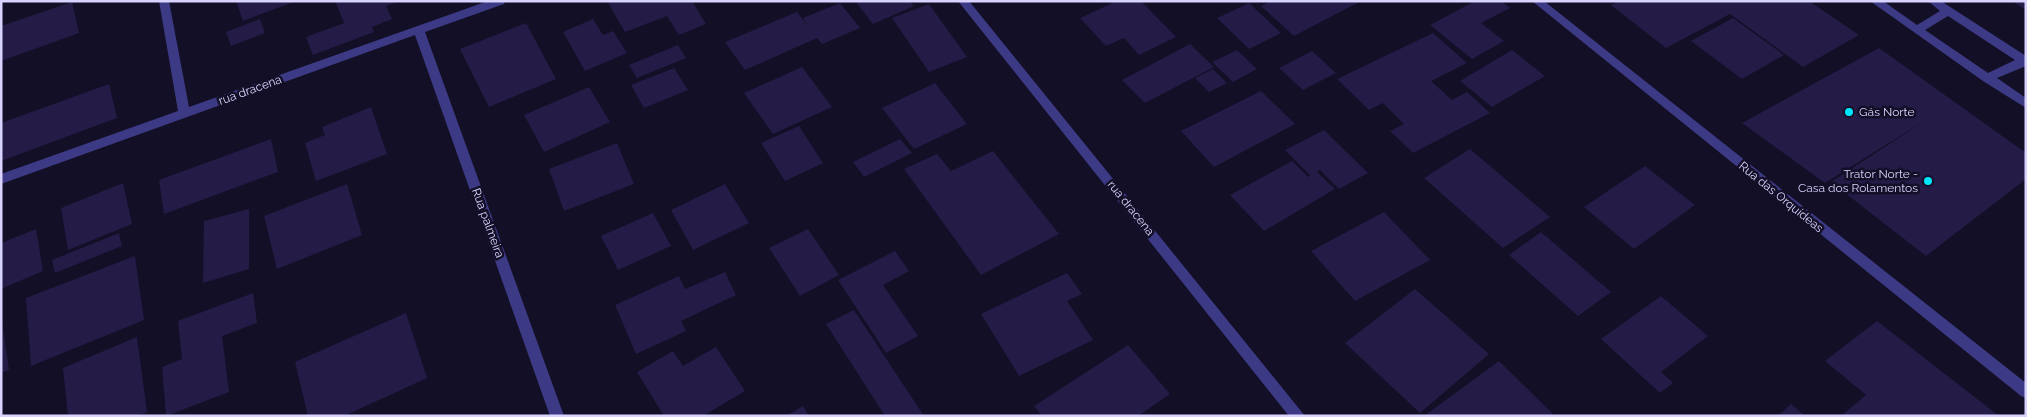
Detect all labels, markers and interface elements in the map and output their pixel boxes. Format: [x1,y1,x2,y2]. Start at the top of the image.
street label: rua dracena [216,72,284,108]
place label: Gás Norte [1859,105,1914,119]
marker: Gás Norte [1843,106,1855,118]
street label: Rua das Orquídeas [1736,159,1826,235]
place label: Trator Norte - Casa dos Rolamentos [1798,167,1918,195]
marker: Trator Norte - Casa dos Rolamentos [1922,175,1934,187]
street label: rua dracena [1105,178,1157,238]
street label: Rua palmeira [469,186,507,260]

